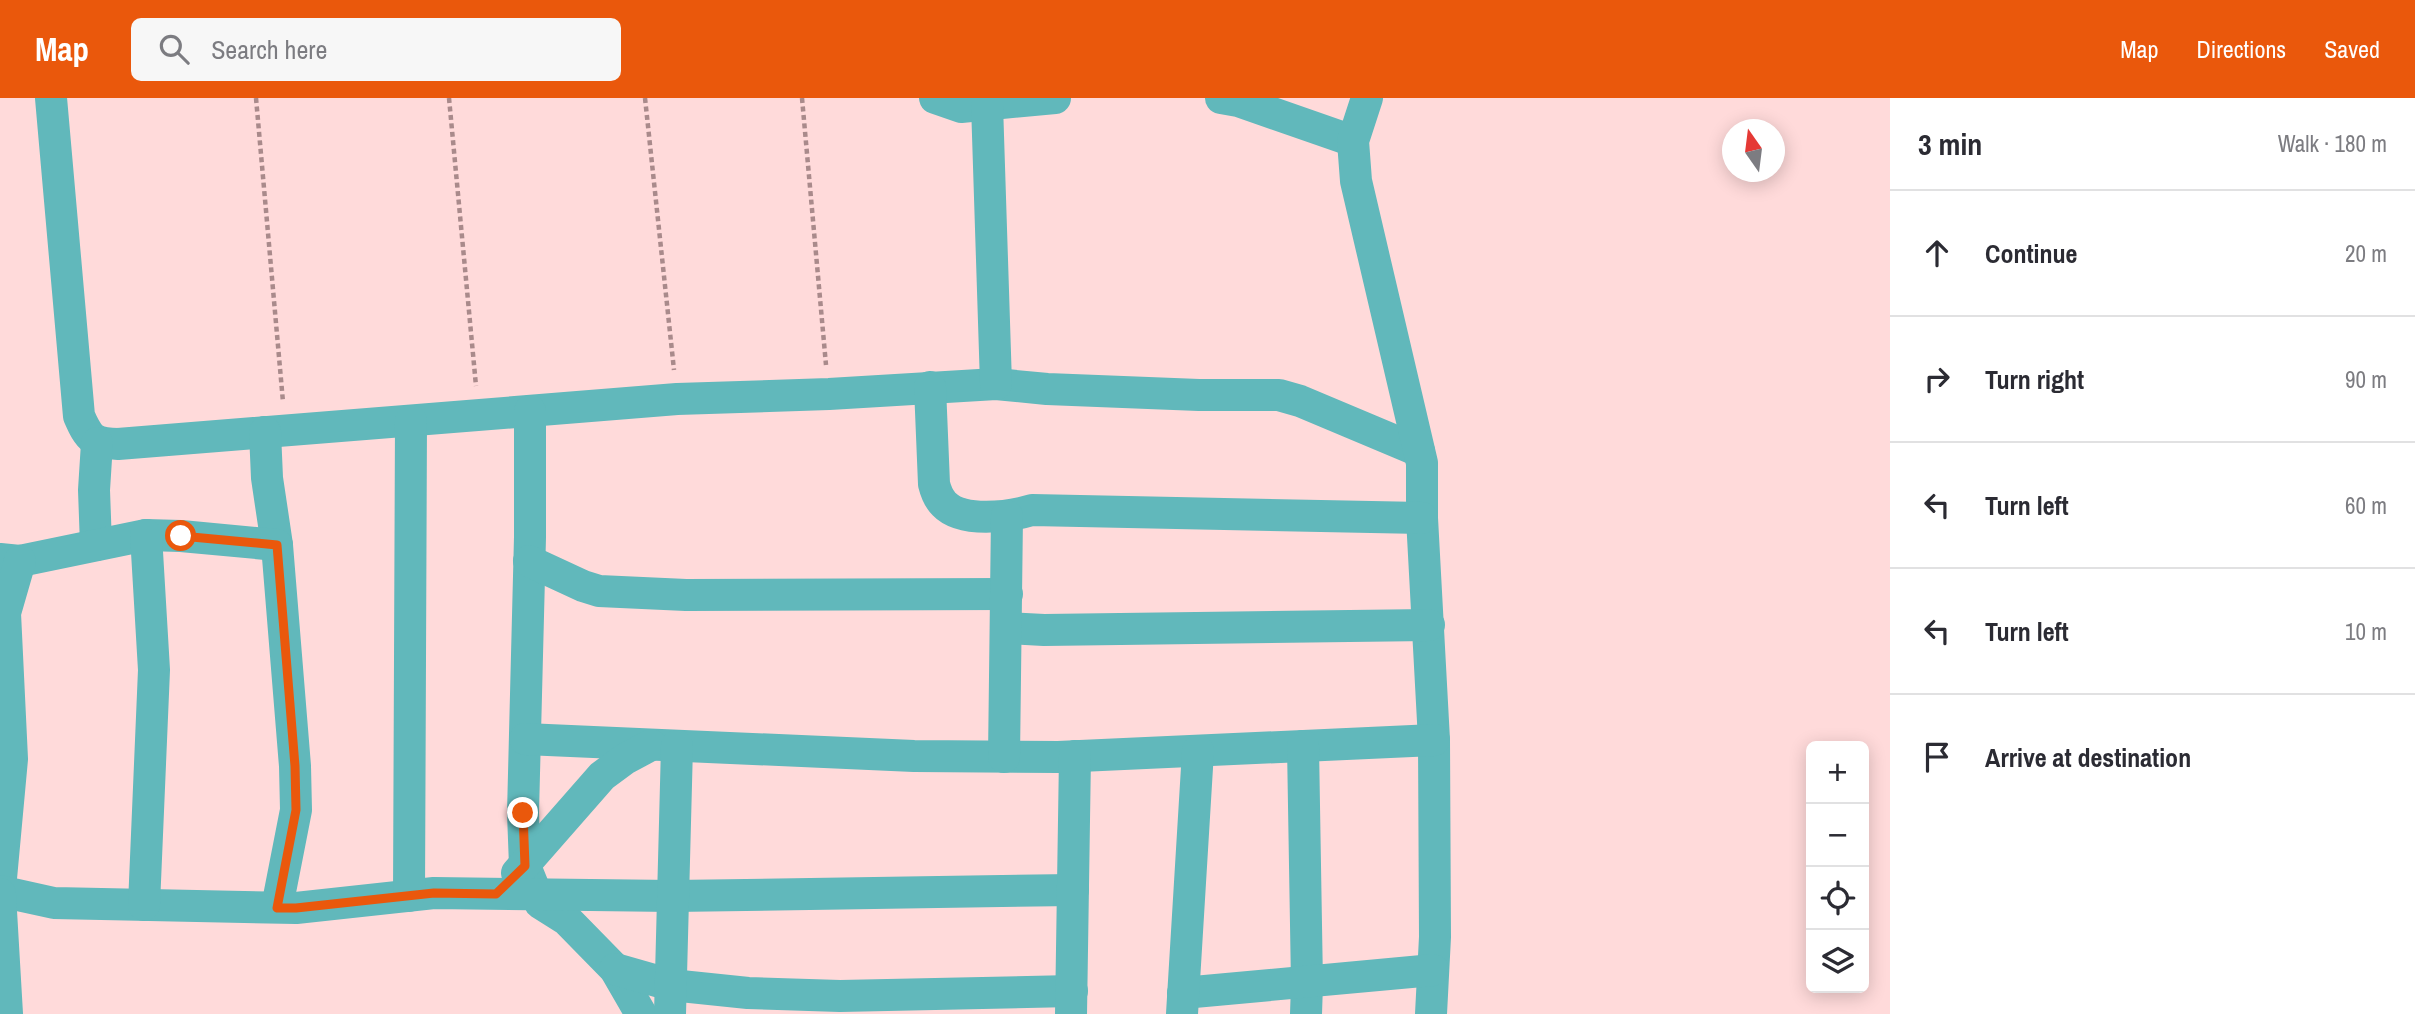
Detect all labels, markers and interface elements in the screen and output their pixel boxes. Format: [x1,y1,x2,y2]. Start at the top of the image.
search box [131,18,621,81]
text: Map [35,27,89,71]
icon: search [155,30,193,68]
text: Search here [211,32,327,67]
text: Map [2120,33,2158,65]
text: Directions [2196,33,2286,65]
text: Saved [2324,33,2380,65]
north arrow [1722,119,1785,182]
text: 3 min [1918,124,1982,164]
text: Walk · 180 m [2278,128,2387,159]
icon: ahead [1918,234,1956,272]
text: Continue [1985,236,2077,271]
text: 20 m [2345,238,2387,269]
icon: right [1918,360,1956,398]
text: Turn right [1985,362,2084,397]
text: 90 m [2345,364,2387,395]
icon: left [1918,486,1956,524]
text: Turn left [1985,488,2069,523]
text: 60 m [2345,490,2387,521]
route start [165,520,196,551]
icon: left [1918,612,1956,650]
text: Turn left [1985,614,2069,649]
text: 10 m [2345,616,2387,647]
icon: arrive [1918,738,1956,776]
text: Arrive at destination [1985,740,2191,775]
map controls [1806,741,1869,993]
button: + [1806,741,1869,804]
route end [507,797,538,828]
button: − [1806,804,1869,867]
button: locate [1806,867,1869,930]
button: layers [1806,930,1869,993]

